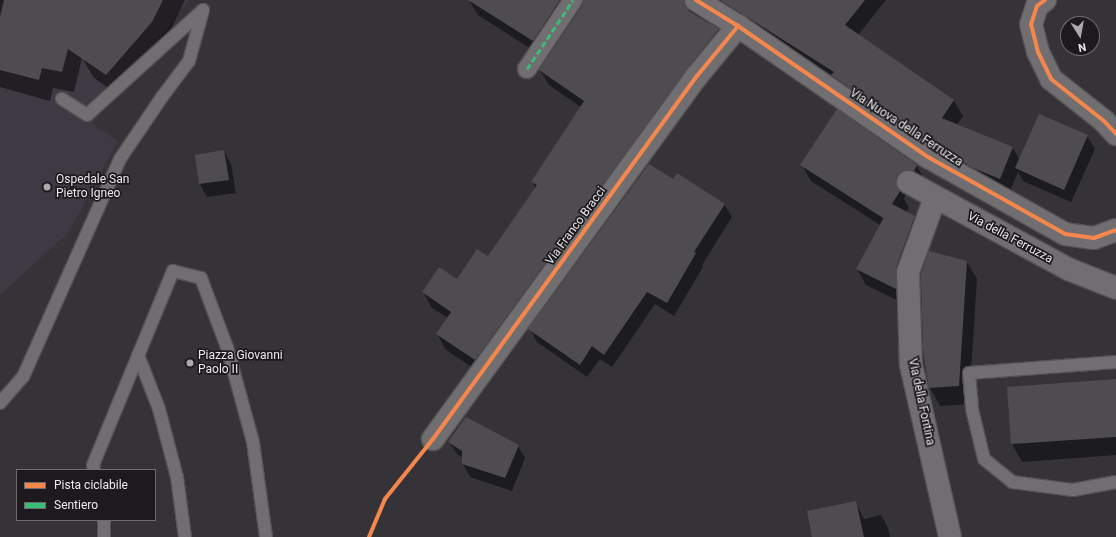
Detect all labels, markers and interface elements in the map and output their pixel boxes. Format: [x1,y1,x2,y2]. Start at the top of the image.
north arrow [1060,16,1100,56]
text: N [1077,40,1087,54]
street label: Via Nuova della Ferruzza [847,86,965,170]
place label: Ospedale San Pietro Igneo [56,173,129,201]
marker: Ospedale San Pietro Igneo [41,181,53,193]
street label: Via Franco Bracci [543,184,609,268]
street label: Via della Ferruzza [965,209,1055,267]
place label: Piazza Giovanni Paolo II [198,349,283,377]
street label: Via della Fontina [905,357,937,447]
marker: Piazza Giovanni Paolo II [185,358,195,368]
legend [16,469,156,521]
text: Pista ciclabile [54,478,128,492]
text: Sentiero [54,498,98,512]

